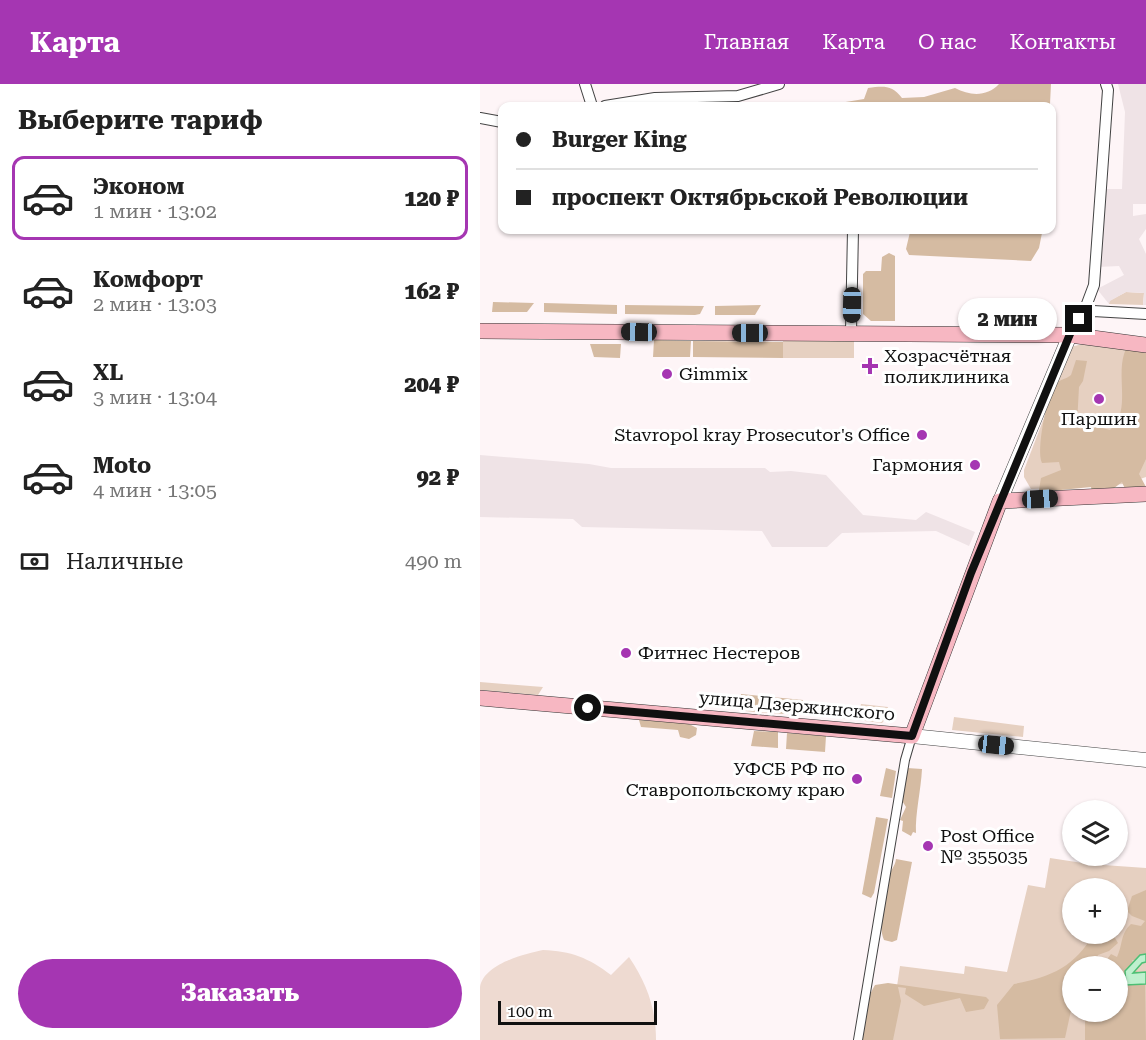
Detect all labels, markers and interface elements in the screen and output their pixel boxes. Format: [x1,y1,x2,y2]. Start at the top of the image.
text: Карта [30,26,120,59]
text: Главная [704,30,789,54]
text: Карта [822,30,885,54]
text: О нас [918,30,977,54]
text: Контакты [1010,30,1116,54]
text: Выберите тариф [18,104,263,136]
text: Burger King [552,127,687,152]
icon: car [21,171,75,225]
text: Эконом [93,174,184,199]
text: проспект Октябрьской Революции [552,185,968,210]
text: 120 ₽ [404,186,459,211]
text: 1 мин · 13:02 [93,199,217,223]
icon: car [21,264,75,318]
text: Комфорт [93,267,203,292]
text: 162 ₽ [404,279,459,304]
car [843,287,861,323]
text: 2 мин · 13:03 [93,292,217,316]
callout: 2 мин [959,298,1058,340]
route end [1065,305,1092,332]
text: 2 мин [977,307,1038,331]
car [621,323,657,341]
car [732,324,768,342]
place label: Хозрасчётная поликлиника [884,345,1011,387]
icon: car [21,357,75,411]
marker: Хозрасчётная поликлиника [861,357,879,375]
text: XL [93,360,123,385]
place label: Gimmix [679,363,748,384]
marker: Gimmix [660,367,674,381]
text: 204 ₽ [404,372,459,397]
text: 3 мин · 13:04 [93,385,217,409]
marker: Паршин [1092,392,1106,406]
place label: Паршин [1061,408,1137,429]
place label: Stavropol kray Prosecutor's Office [614,424,910,445]
marker: Stavropol kray Prosecutor's Office [915,428,929,442]
icon: car [21,450,75,504]
text: Moto [93,453,151,478]
place label: Гармония [872,454,963,475]
marker: Гармония [968,458,982,472]
text: 92 ₽ [416,465,459,490]
text: 4 мин · 13:05 [93,478,217,502]
car [1022,489,1058,509]
icon: cash [18,545,51,578]
text: Наличные [66,549,183,574]
text: 490 m [405,549,462,573]
place label: Фитнес Нестеров [638,642,800,663]
marker: Фитнес Нестеров [619,646,633,660]
street label: улица Дзержинского [698,686,896,725]
route start [574,694,601,721]
car [977,734,1015,756]
place label: УФСБ РФ по Ставропольскому краю [626,758,845,800]
marker: УФСБ РФ по Ставропольскому краю [850,772,864,786]
map controls [1062,800,1128,1022]
button: layers [1062,800,1128,866]
place label: Post Office № 355035 [940,825,1034,867]
marker: Post Office № 355035 [921,839,935,853]
button: + [1062,878,1128,944]
button: − [1062,956,1128,1022]
button: Заказать [18,959,462,1028]
scale bar [498,998,657,1026]
text: 100 m [507,1002,553,1021]

